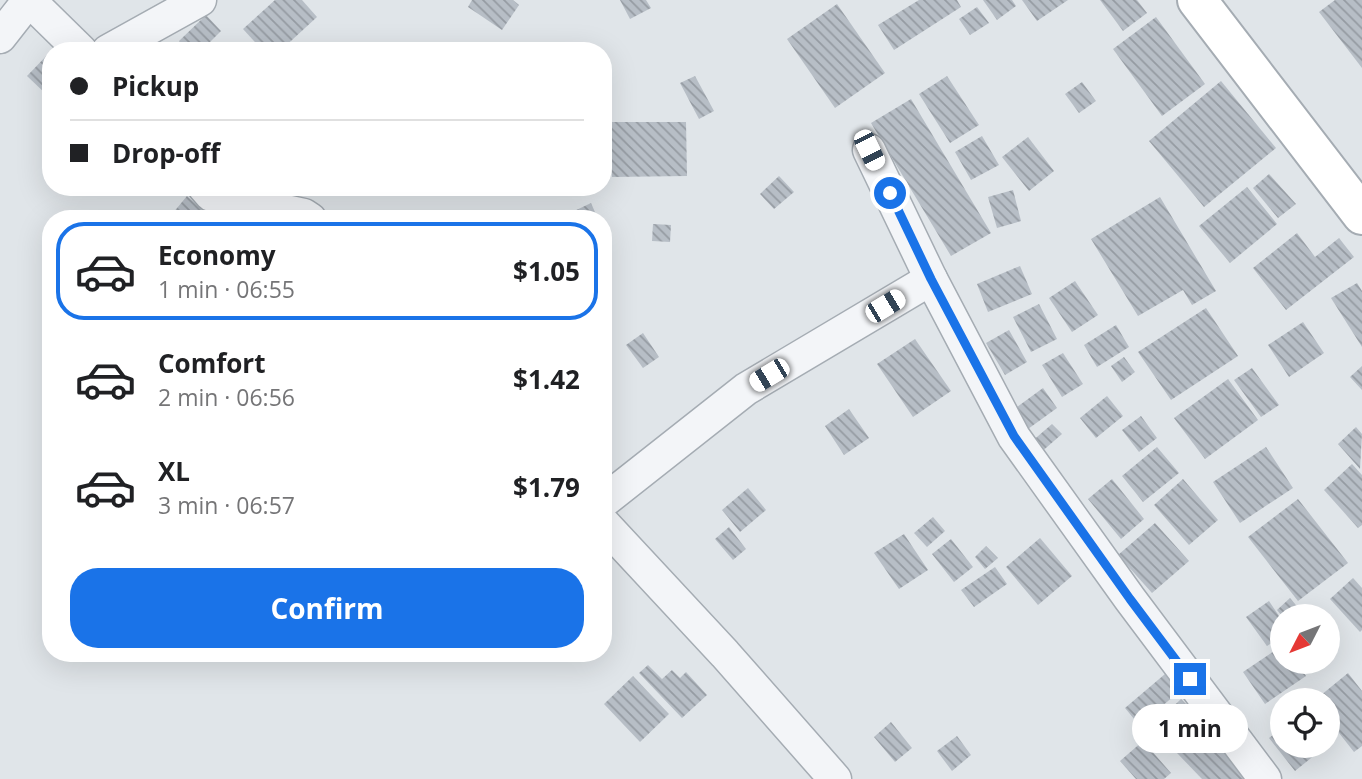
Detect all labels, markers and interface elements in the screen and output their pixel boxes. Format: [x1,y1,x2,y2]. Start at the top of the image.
text: Pickup [112,68,199,104]
car [851,127,888,173]
text: Drop-off [112,135,220,171]
route start [874,177,906,209]
text: Economy [158,237,276,273]
icon: car [74,240,137,303]
text: $1.05 [513,253,580,289]
text: 1 min · 06:55 [158,273,295,305]
car [862,286,909,326]
text: Comfort [158,345,265,381]
icon: car [74,348,137,411]
car [746,355,793,395]
text: $1.42 [513,361,580,397]
text: 2 min · 06:56 [158,381,295,413]
text: XL [158,453,190,489]
icon: car [74,456,137,519]
text: $1.79 [513,469,580,505]
text: 3 min · 06:57 [158,489,295,521]
button: Confirm [70,568,584,648]
north arrow [1270,604,1340,674]
map controls [1270,604,1340,758]
route end [1174,663,1206,695]
button: locate [1270,688,1340,758]
callout: 1 min [1132,704,1248,752]
text: 1 min [1158,712,1222,744]

